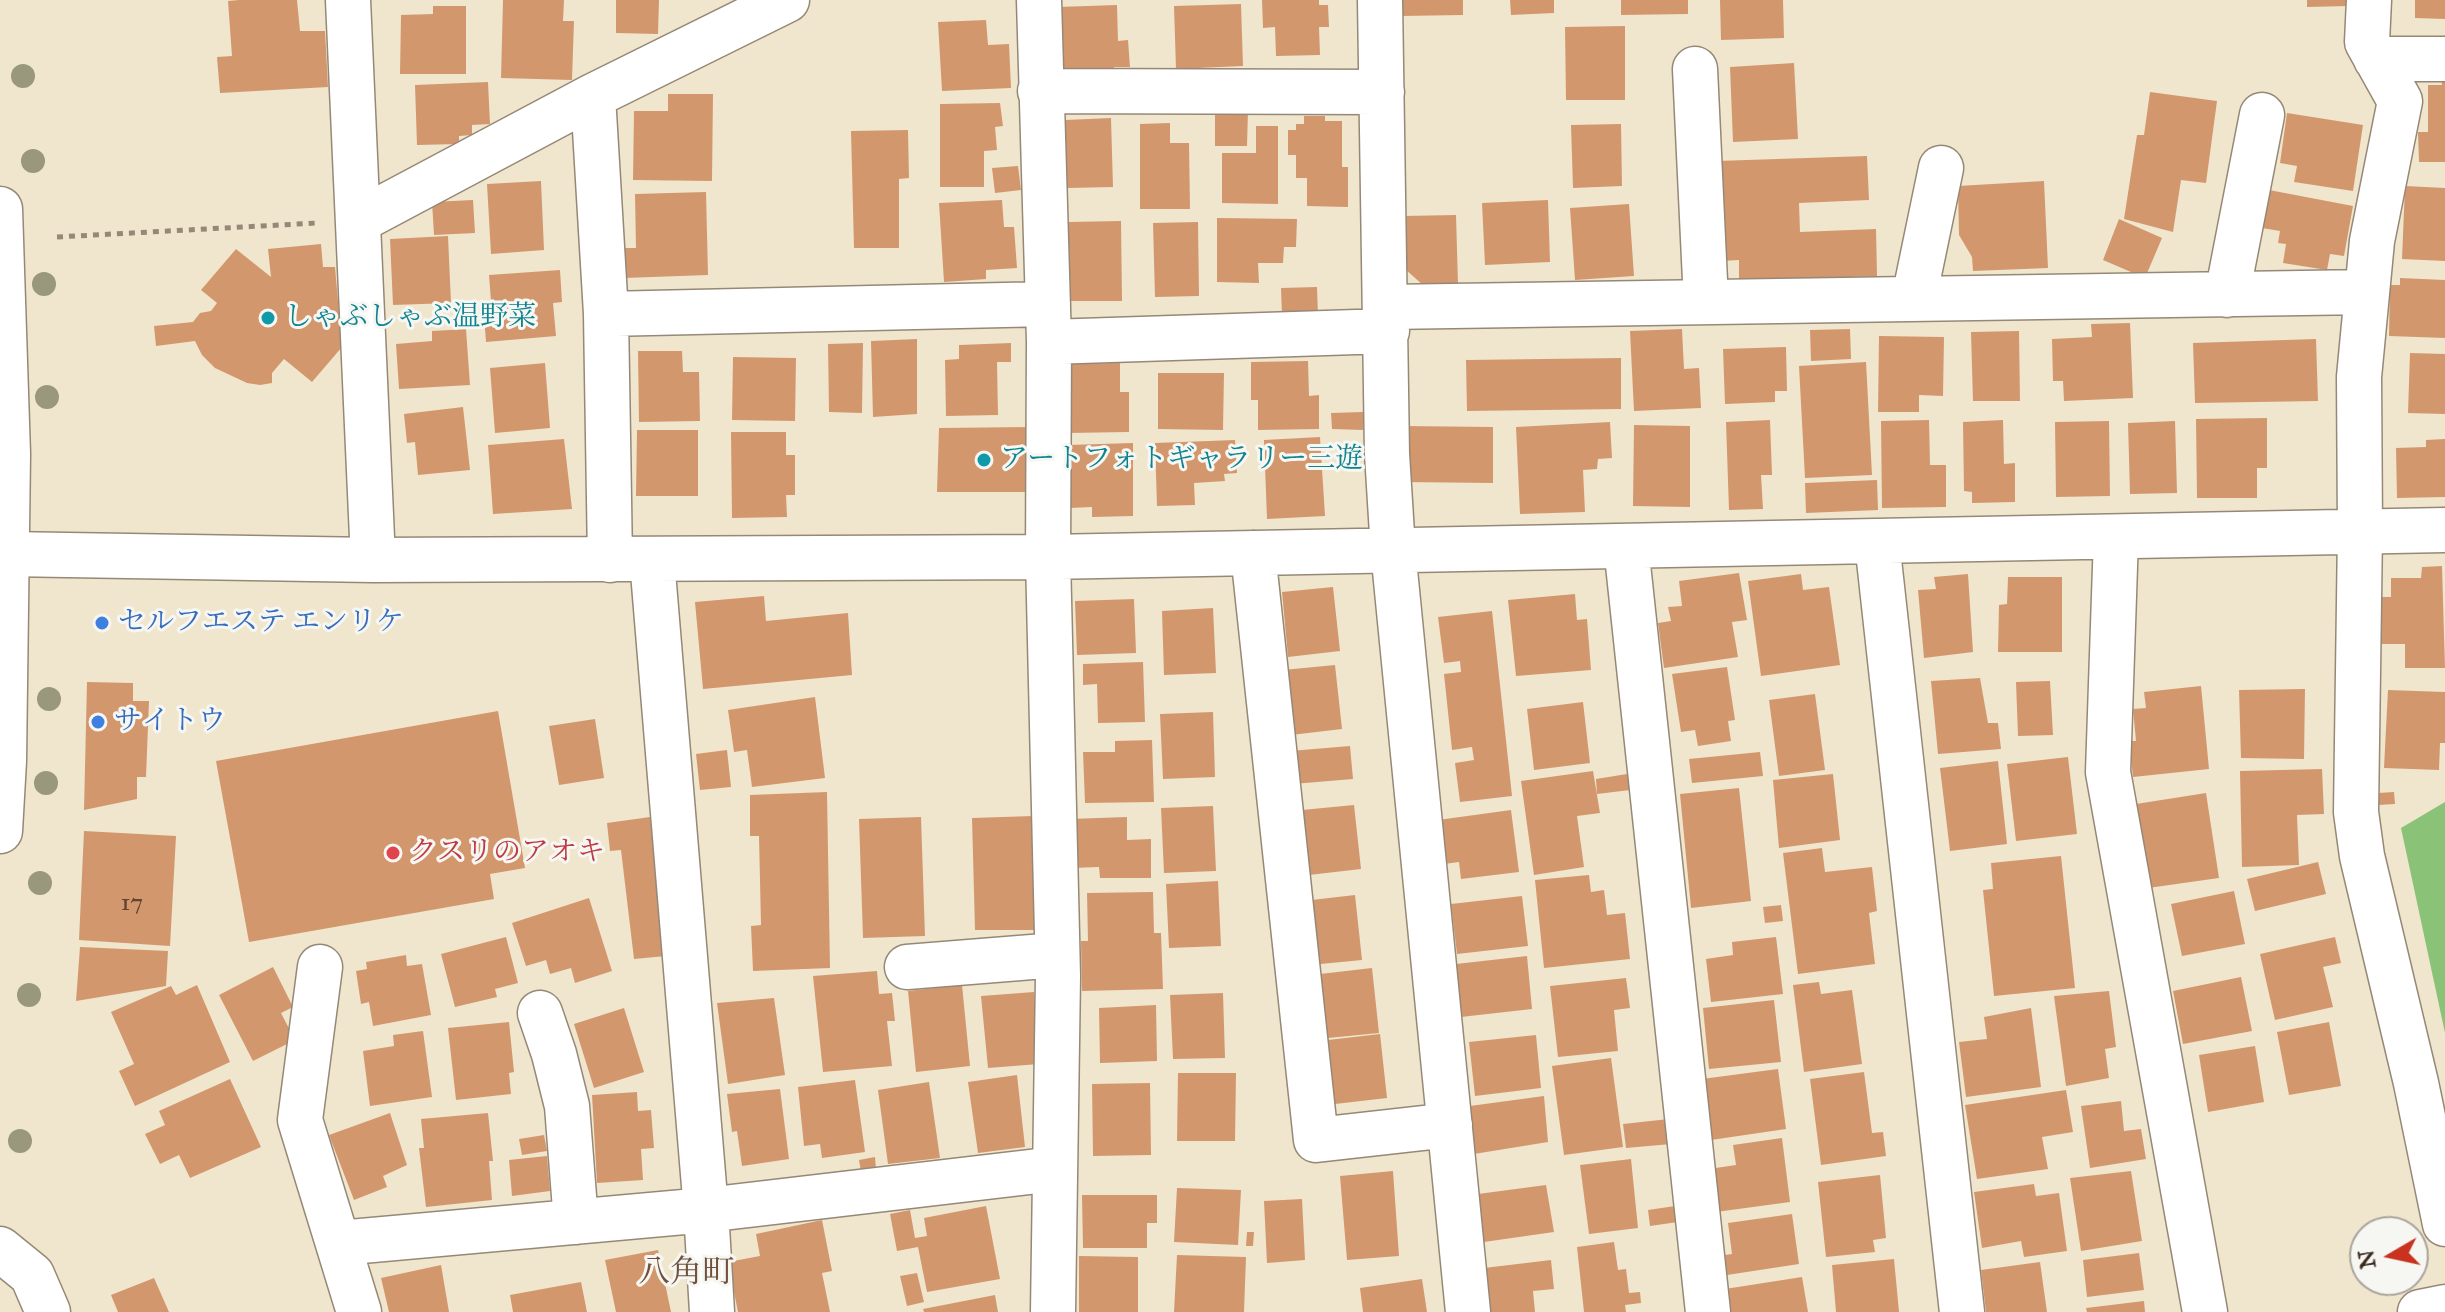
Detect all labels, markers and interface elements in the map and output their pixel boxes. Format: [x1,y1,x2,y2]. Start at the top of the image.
place label: しゃぶしゃぶ温野菜 [284,301,536,335]
marker: しゃぶしゃぶ温野菜 [259,309,277,327]
place label: アートフォトギャラリー三遊 [1000,443,1363,477]
marker: アートフォトギャラリー三遊 [975,451,993,469]
place label: セルフエステ エンリケ [118,606,404,640]
marker: セルフエステ エンリケ [93,614,111,632]
place label: サイトウ [114,705,226,739]
marker: サイトウ [89,713,107,731]
place label: クスリのアオキ [409,836,605,870]
marker: クスリのアオキ [384,844,402,862]
house number: 17 [121,890,143,918]
north arrow [2349,1216,2429,1296]
text: N [2352,1248,2382,1271]
district label: 八角町 [638,1255,734,1293]

